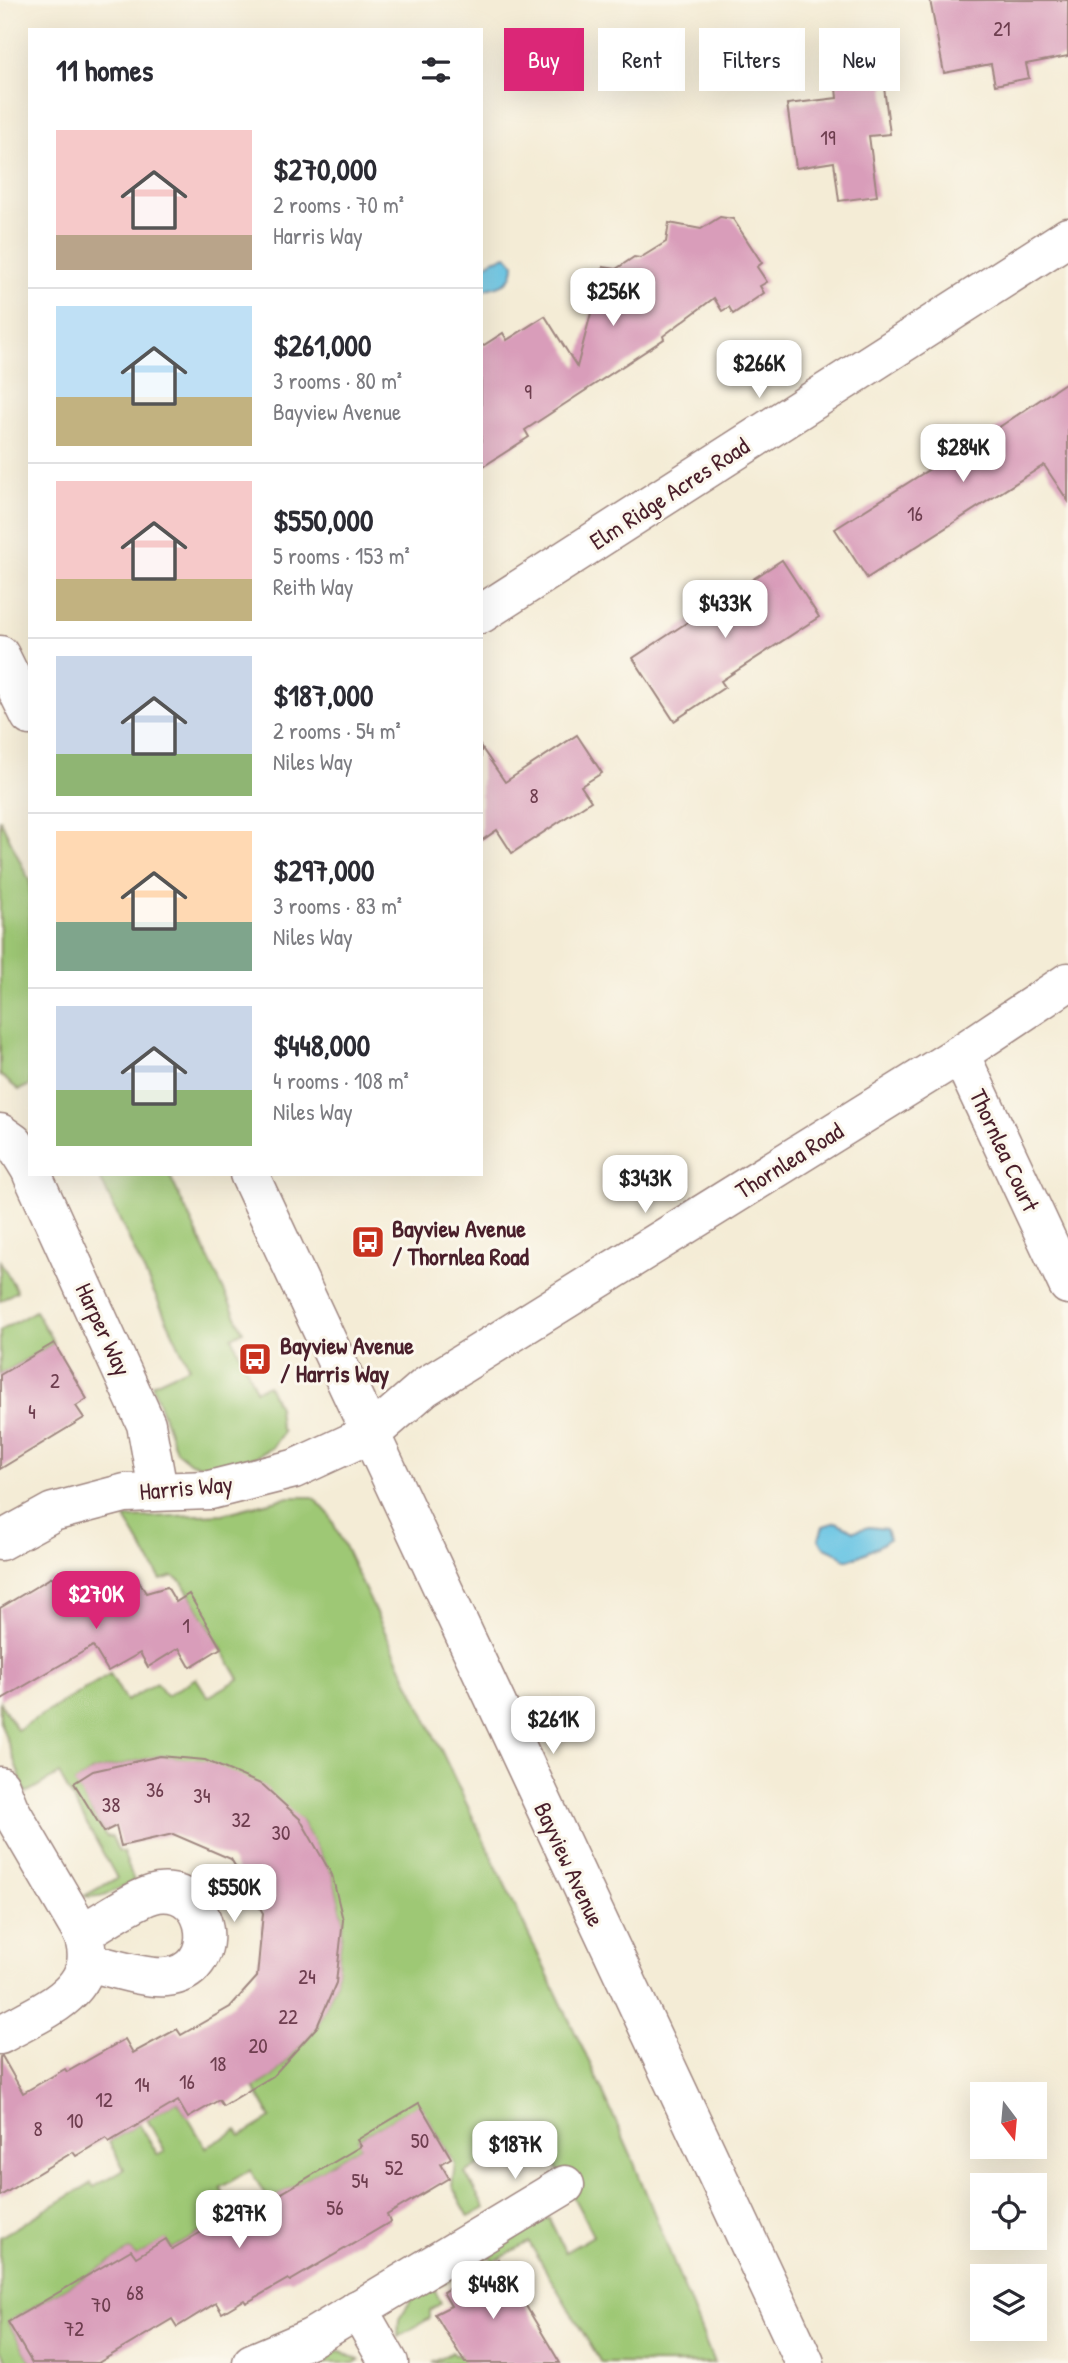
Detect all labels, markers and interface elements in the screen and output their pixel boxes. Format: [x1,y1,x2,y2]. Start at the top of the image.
house number: 21 [993,14,1011,43]
chip: Buy [504,28,584,91]
chip: Rent [598,28,685,91]
chip: Filters [699,28,805,91]
chip: New [819,28,900,91]
text: 11 homes [56,50,153,90]
icon: filters [417,51,455,89]
house number: 19 [820,123,836,152]
text: $270,000 [273,149,377,189]
icon: home [112,158,196,242]
text: 2 rooms · 70 m² [273,189,404,220]
text: Harris Way [273,220,363,251]
pin: $256K [564,268,662,328]
text: $256K [586,275,640,306]
text: $261,000 [273,325,372,365]
icon: home [112,334,196,418]
pin: $266K [710,340,808,400]
text: $266K [733,347,785,378]
text: 3 rooms · 80 m² [273,365,402,396]
house number: 9 [524,377,532,406]
text: Bayview Avenue [273,396,401,427]
pin: $284K [914,424,1012,484]
street label: Elm Ridge Acres Road [583,429,755,557]
text: $284K [936,431,990,462]
house number: 16 [907,499,923,528]
text: $550,000 [273,500,373,540]
icon: home [112,509,196,593]
text: 5 rooms · 153 m² [273,540,410,571]
text: Reith Way [273,571,354,602]
pin: $433K [676,580,774,640]
text: $433K [699,587,751,618]
text: $187,000 [273,675,373,715]
icon: home [112,684,196,768]
text: 2 rooms · 54 m² [273,715,401,746]
text: Niles Way [273,746,353,777]
house number: 8 [529,781,539,810]
text: $297,000 [273,850,375,890]
icon: home [112,859,196,943]
text: 3 rooms · 83 m² [273,890,402,921]
text: Niles Way [273,921,353,952]
text: $448,000 [273,1025,370,1065]
icon: home [112,1034,196,1118]
text: 4 rooms · 108 m² [273,1065,409,1096]
street label: Thornlea Court [963,1083,1048,1217]
text: Niles Way [273,1096,353,1127]
street label: Thornlea Road [729,1114,849,1206]
pin: $343K [596,1156,694,1215]
text: $343K [619,1162,671,1193]
place label: Bayview Avenue / Thornlea Road [392,1212,530,1272]
bus stop icon: Bayview Avenue / Thornlea Road [349,1223,387,1261]
street label: Harper Way [69,1277,139,1381]
place label: Bayview Avenue / Harris Way [280,1329,414,1390]
bus stop icon: Bayview Avenue / Harris Way [236,1340,274,1378]
house number: 2 [50,1366,60,1395]
house number: 4 [28,1397,36,1426]
street label: Harris Way [138,1467,234,1507]
pin: $270K [47,1572,145,1631]
text: $270K [68,1578,124,1609]
house number: 1 [182,1611,190,1640]
pin: $261K [504,1696,602,1756]
text: $261K [527,1703,579,1734]
house number: 36 [146,1775,164,1804]
house number: 34 [193,1781,211,1810]
house number: 38 [102,1790,120,1819]
street label: Bayview Avenue [527,1797,613,1932]
house number: 32 [231,1805,251,1834]
house number: 30 [272,1818,290,1847]
pin: $550K [185,1864,283,1924]
text: $550K [207,1871,261,1902]
house number: 24 [298,1962,316,1991]
house number: 22 [278,2002,298,2031]
house number: 20 [248,2031,268,2060]
house number: 18 [210,2049,226,2078]
house number: 16 [179,2067,195,2096]
house number: 14 [134,2070,150,2099]
north arrow [970,2082,1046,2160]
map controls [970,2082,1047,2341]
house number: 12 [95,2085,113,2114]
house number: 10 [66,2106,84,2135]
house number: 8 [33,2114,43,2143]
pin: $187K [466,2122,564,2181]
house number: 50 [411,2126,429,2155]
text: $187K [488,2128,542,2159]
house number: 52 [385,2153,404,2182]
house number: 54 [352,2166,369,2195]
button: locate [970,2173,1047,2250]
pin: $297K [190,2190,288,2250]
house number: 56 [326,2193,344,2222]
text: $297K [212,2197,266,2228]
pin: $448K [444,2262,542,2321]
button: layers [970,2264,1047,2341]
text: $448K [468,2268,518,2299]
house number: 68 [126,2278,144,2307]
house number: 70 [91,2290,111,2319]
house number: 72 [64,2314,84,2343]

